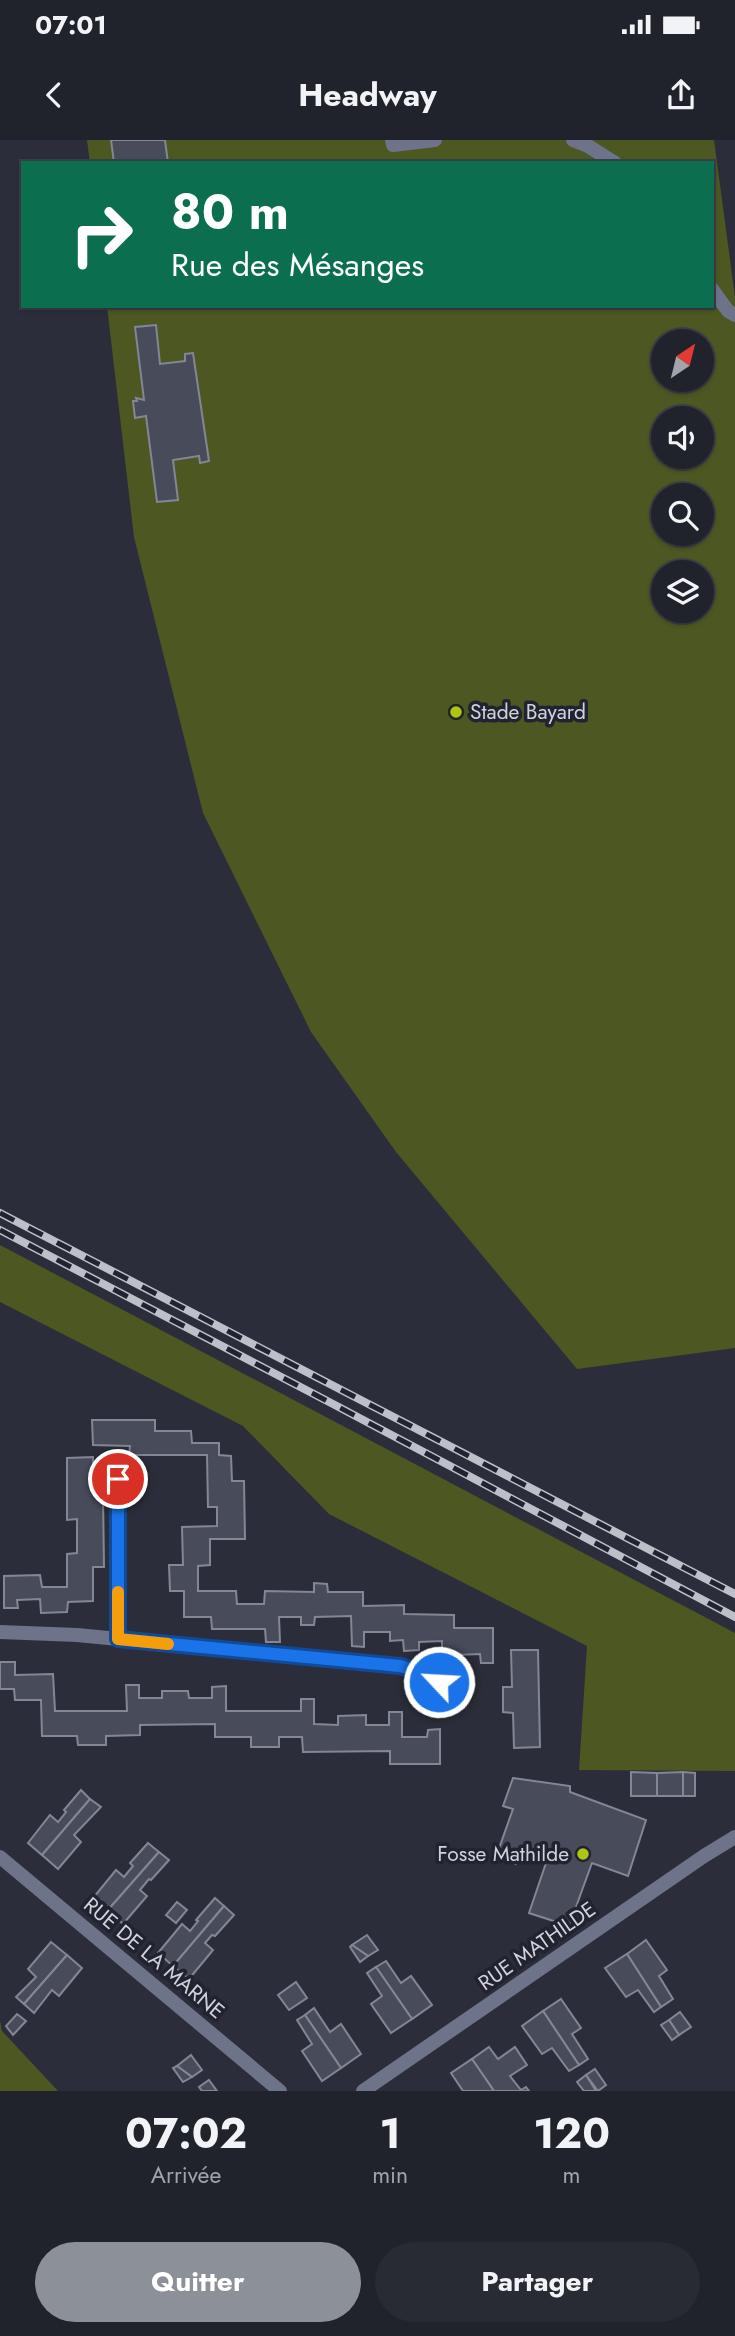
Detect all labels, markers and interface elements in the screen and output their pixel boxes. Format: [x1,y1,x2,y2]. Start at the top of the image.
text: 07:01 [35,6,107,44]
text: Headway [298,72,437,118]
icon: back [35,76,73,114]
icon: share [662,76,700,114]
text: 80 m [171,177,289,247]
icon: right [56,189,147,280]
text: Rue des Mésanges [171,242,424,288]
north arrow [651,329,714,392]
map controls [651,329,714,623]
button: sound [651,406,714,469]
button: search [651,483,714,546]
button: layers [651,560,714,623]
place label: Stade Bayard [470,697,586,727]
marker: Stade Bayard [448,704,464,720]
pin [88,1449,148,1509]
icon: arrive [99,1460,137,1498]
position arrow [402,1645,476,1719]
place label: Fosse Mathilde [437,1839,569,1869]
marker: Fosse Mathilde [575,1846,591,1862]
street label: RUE DE LA MARNE [77,1890,231,2026]
street label: RUE MATHILDE [472,1894,602,1998]
text: 07:02 [125,2103,247,2164]
text: 1 [379,2103,401,2164]
text: 120 [533,2103,610,2164]
text: Arrivée [151,2158,221,2192]
text: min [372,2158,408,2192]
text: m [563,2158,581,2192]
button: Quitter [35,2242,361,2322]
button: Partager [375,2242,700,2322]

